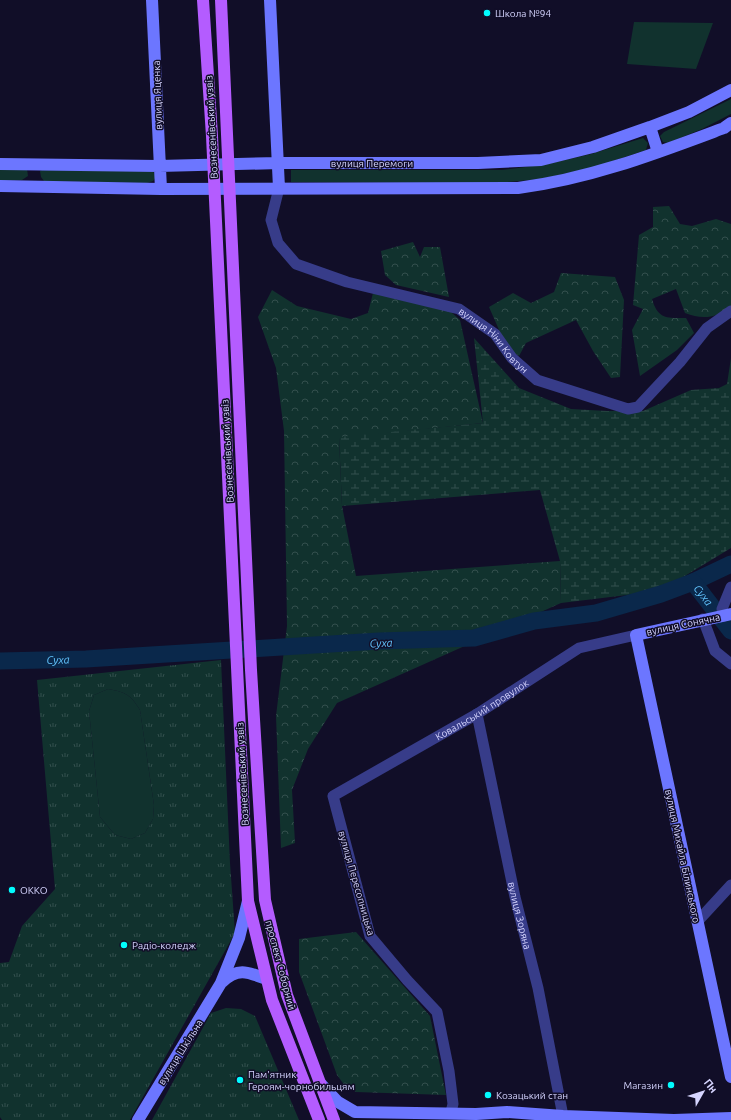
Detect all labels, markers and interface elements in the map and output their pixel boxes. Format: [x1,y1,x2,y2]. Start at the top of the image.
marker: Школа №94 [482,8,492,18]
place label: Школа №94 [495,8,551,19]
street label: вулиця Яценка [151,60,164,130]
street label: Вознесенівський узвіз [203,75,220,179]
street label: вулиця Перемоги [331,158,413,169]
street label: вулиця Ніни Ковтун [457,306,530,375]
street label: Вознесенівський узвіз [219,399,236,503]
water label: Суха [691,582,715,608]
street label: вулиця Сонячна [645,611,721,638]
water label: Суха [369,636,393,650]
water label: Суха [46,653,70,666]
street label: Ковальський провулок [434,677,531,743]
street label: Вознесенівський узвіз [234,722,251,826]
street label: вулиця Михайла Білинського [663,788,702,924]
street label: вулиця Пересопницька [336,829,377,937]
street label: вулиця Зоряна [506,881,533,951]
marker: ОККО [7,885,17,895]
place label: ОККО [20,885,48,896]
street label: проспект Соборний [263,919,298,1011]
marker: Радіо-коледж [119,940,129,950]
place label: Радіо-коледж [132,940,196,951]
street label: вулиця Шкільна [156,1018,205,1087]
place label: Пам'ятник Героям-чорнобильцям [248,1069,355,1092]
north arrow [683,1072,723,1112]
marker: Пам'ятник Героям-чорнобильцям [235,1075,245,1085]
text: Пн [702,1076,720,1095]
place label: Магазин [623,1080,663,1091]
marker: Магазин [666,1080,676,1090]
marker: Козацький стан [483,1090,493,1100]
place label: Козацький стан [496,1090,568,1101]

